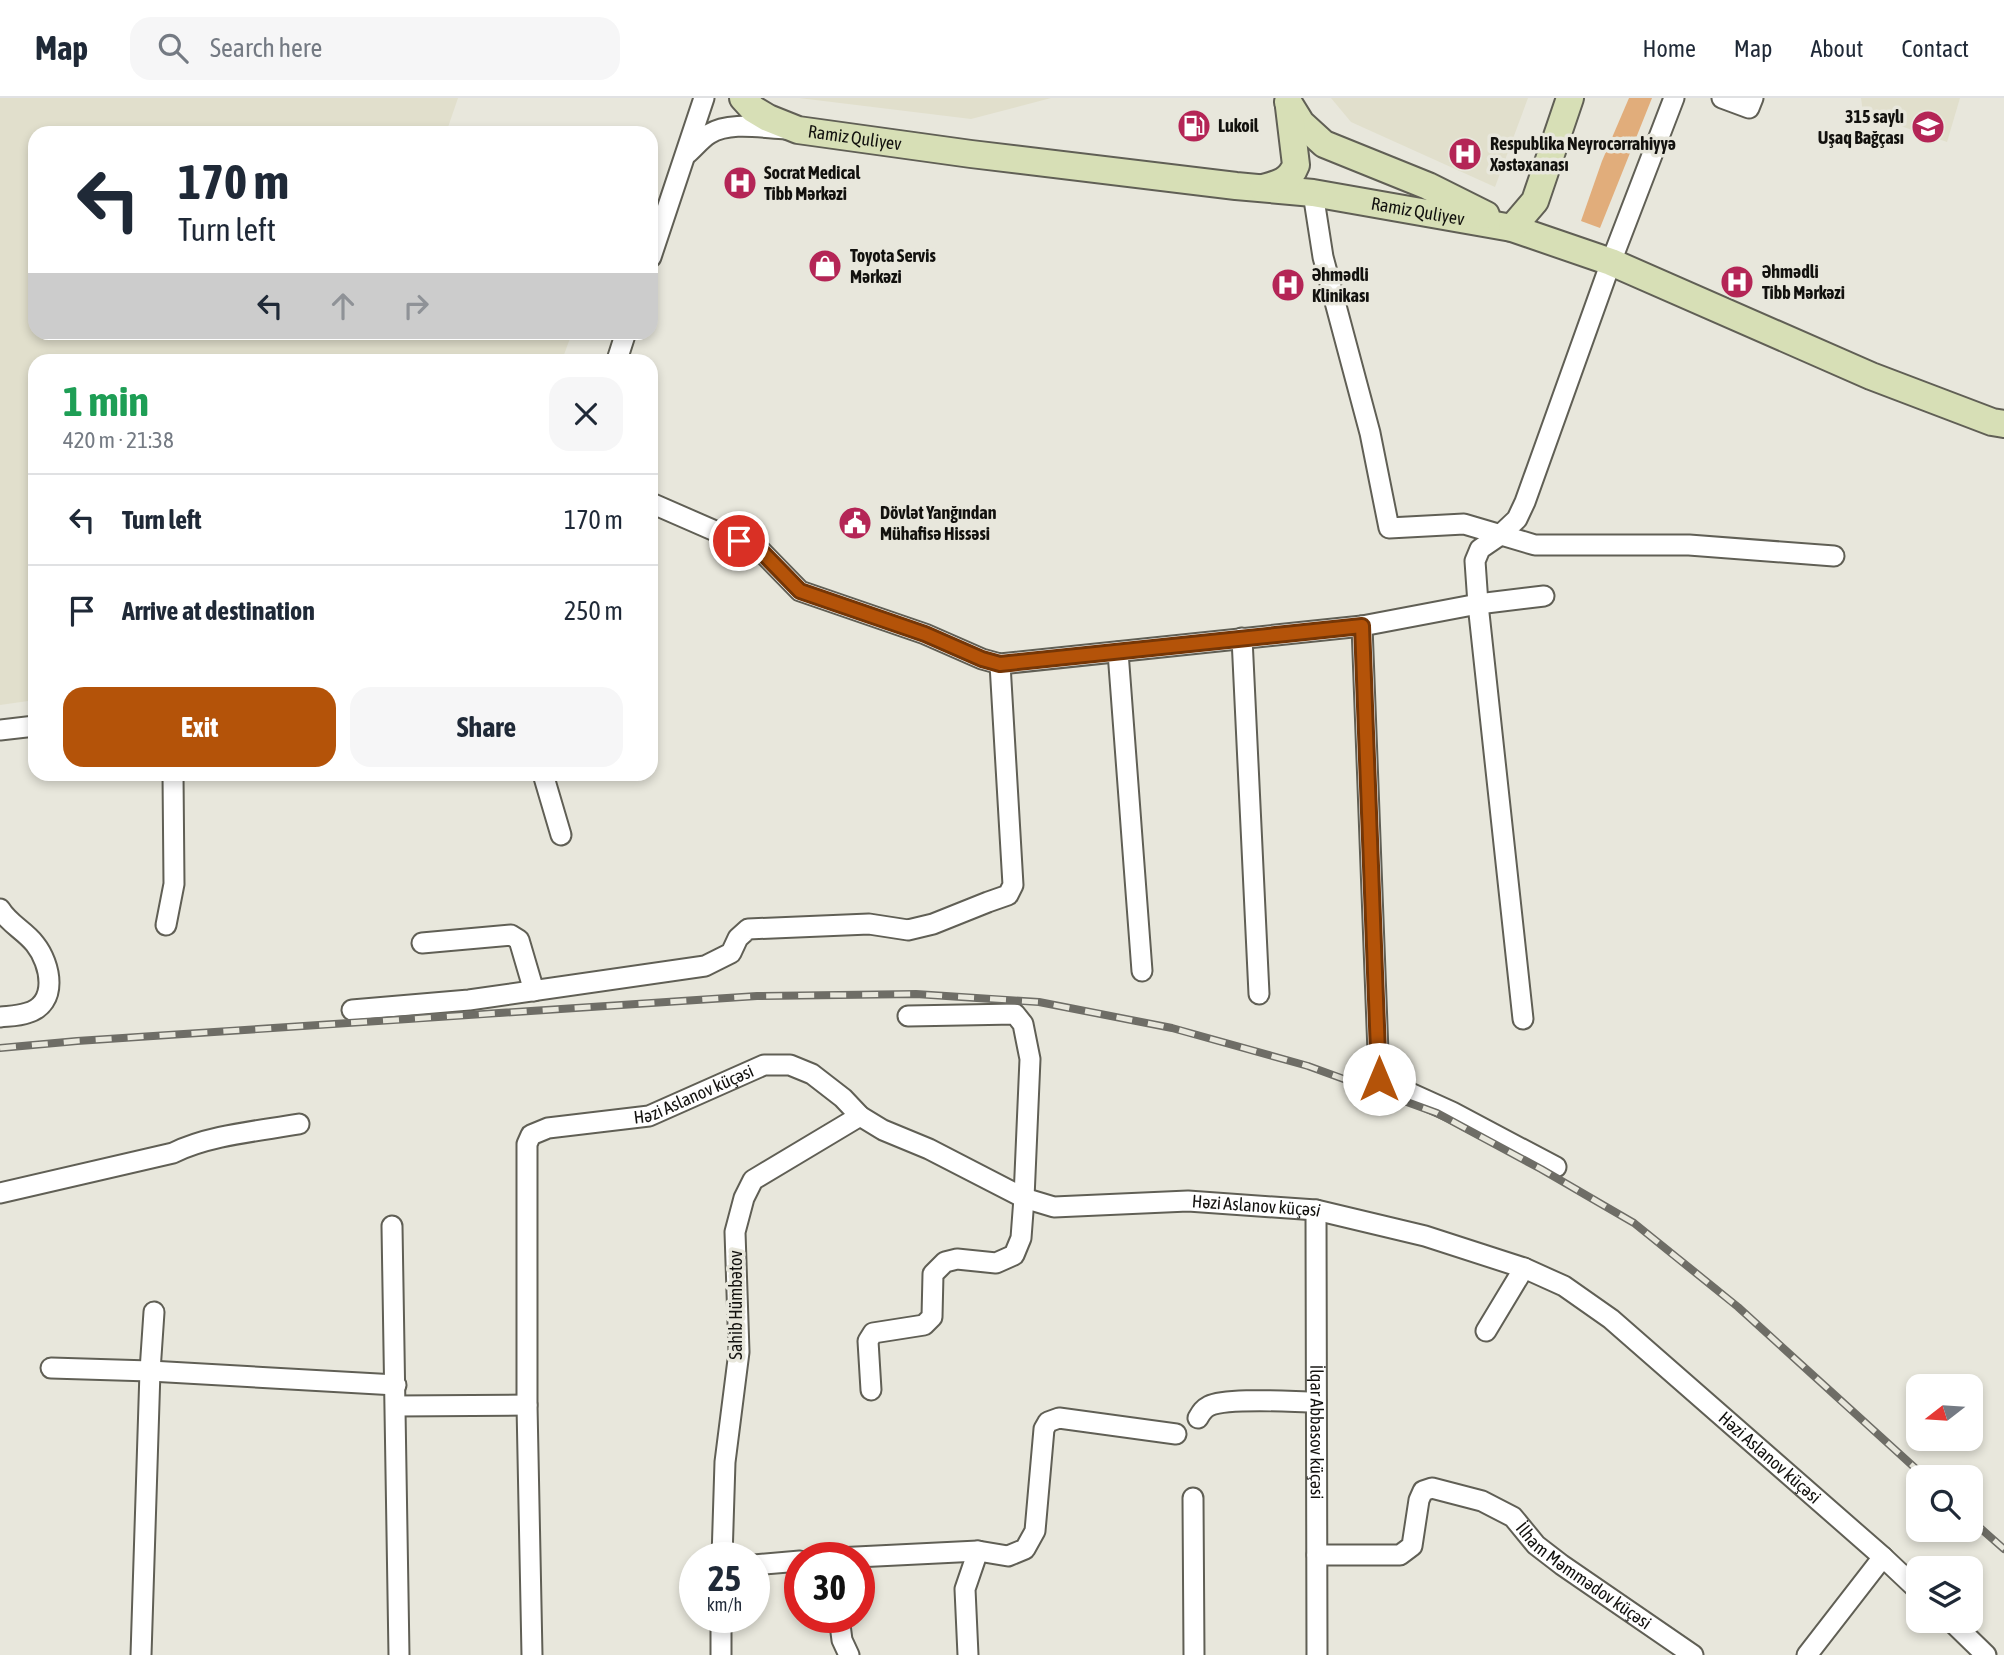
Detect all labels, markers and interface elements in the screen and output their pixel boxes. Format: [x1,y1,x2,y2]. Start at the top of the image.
search box [130,17,620,80]
text: Map [35,29,88,67]
icon: search [154,29,192,67]
text: Search here [210,33,322,63]
text: Home [1642,35,1696,62]
text: Map [1734,35,1772,62]
text: About [1810,35,1863,62]
text: Contact [1901,35,1969,62]
place label: 315 saylı Uşaq Bağçası [1818,106,1904,148]
fuel station icon: Lukoil [1175,107,1213,145]
school or university icon: 315 saylı Uşaq Bağçası [1909,108,1947,146]
place label: Lukoil [1218,115,1259,136]
street label: Ramiz Quliyev [807,121,903,154]
place label: Respublika Neyrocərrahiyyə Xəstəxanası [1489,133,1676,175]
hospital icon: Respublika Neyrocərrahiyyə Xəstəxanası [1446,135,1484,173]
text: 170 m [178,153,289,209]
icon: left [63,154,154,245]
place label: Socrat Medical Tibb Mərkəzi [764,162,860,204]
hospital icon: Socrat Medical Tibb Mərkəzi [721,164,759,202]
street label: Ramiz Quliyev [1370,192,1466,229]
text: Turn left [178,211,276,248]
place label: Toyota Servis Mərkəzi [850,245,936,287]
shop icon: Toyota Servis Mərkəzi [806,247,844,285]
place label: Əhmədli Tibb Mərkəzi [1762,261,1845,303]
hospital icon: Əhmədli Tibb Mərkəzi [1718,263,1756,301]
place label: Əhmədli Klinikası [1312,264,1369,306]
hospital icon: Əhmədli Klinikası [1269,266,1307,304]
icon: left [251,287,289,325]
icon: ahead [324,287,362,325]
icon: right [397,287,435,325]
text: 1 min [63,377,149,425]
button: close [549,377,623,451]
text: 420 m · 21:38 [63,427,174,453]
icon: left [63,501,101,539]
place label: Dövlət Yanğından Mühafisə Hissəsi [880,502,997,544]
public building icon: Dövlət Yanğından Mühafisə Hissəsi [836,504,874,542]
text: Turn left [122,505,202,535]
text: 170 m [564,505,623,535]
pin [709,511,769,571]
icon: arrive [720,522,758,560]
icon: arrive [63,592,101,630]
text: Arrive at destination [122,596,315,626]
text: 250 m [564,596,623,626]
button: Exit [63,687,336,767]
button: Share [350,687,623,767]
position arrow [1342,1042,1416,1116]
street label: Həzi Aslanov küçəsi [632,1060,757,1128]
street label: Həzi Aslanov küçəsi [1191,1190,1323,1221]
street label: Sahib Hümbətov [725,1250,746,1360]
street label: İlqar Abbasov küçəsi [1306,1365,1328,1499]
north arrow [1906,1374,1983,1451]
map controls [1906,1374,1983,1633]
street label: Həzi Aslanov küçəsi [1715,1407,1825,1508]
button: search [1906,1465,1983,1542]
street label: İlham Məmmədov küçəsi [1512,1518,1656,1633]
speed limit sign: 30 [784,1542,875,1633]
button: layers [1906,1556,1983,1633]
text: 25 [708,1558,741,1598]
text: km/h [707,1594,742,1615]

